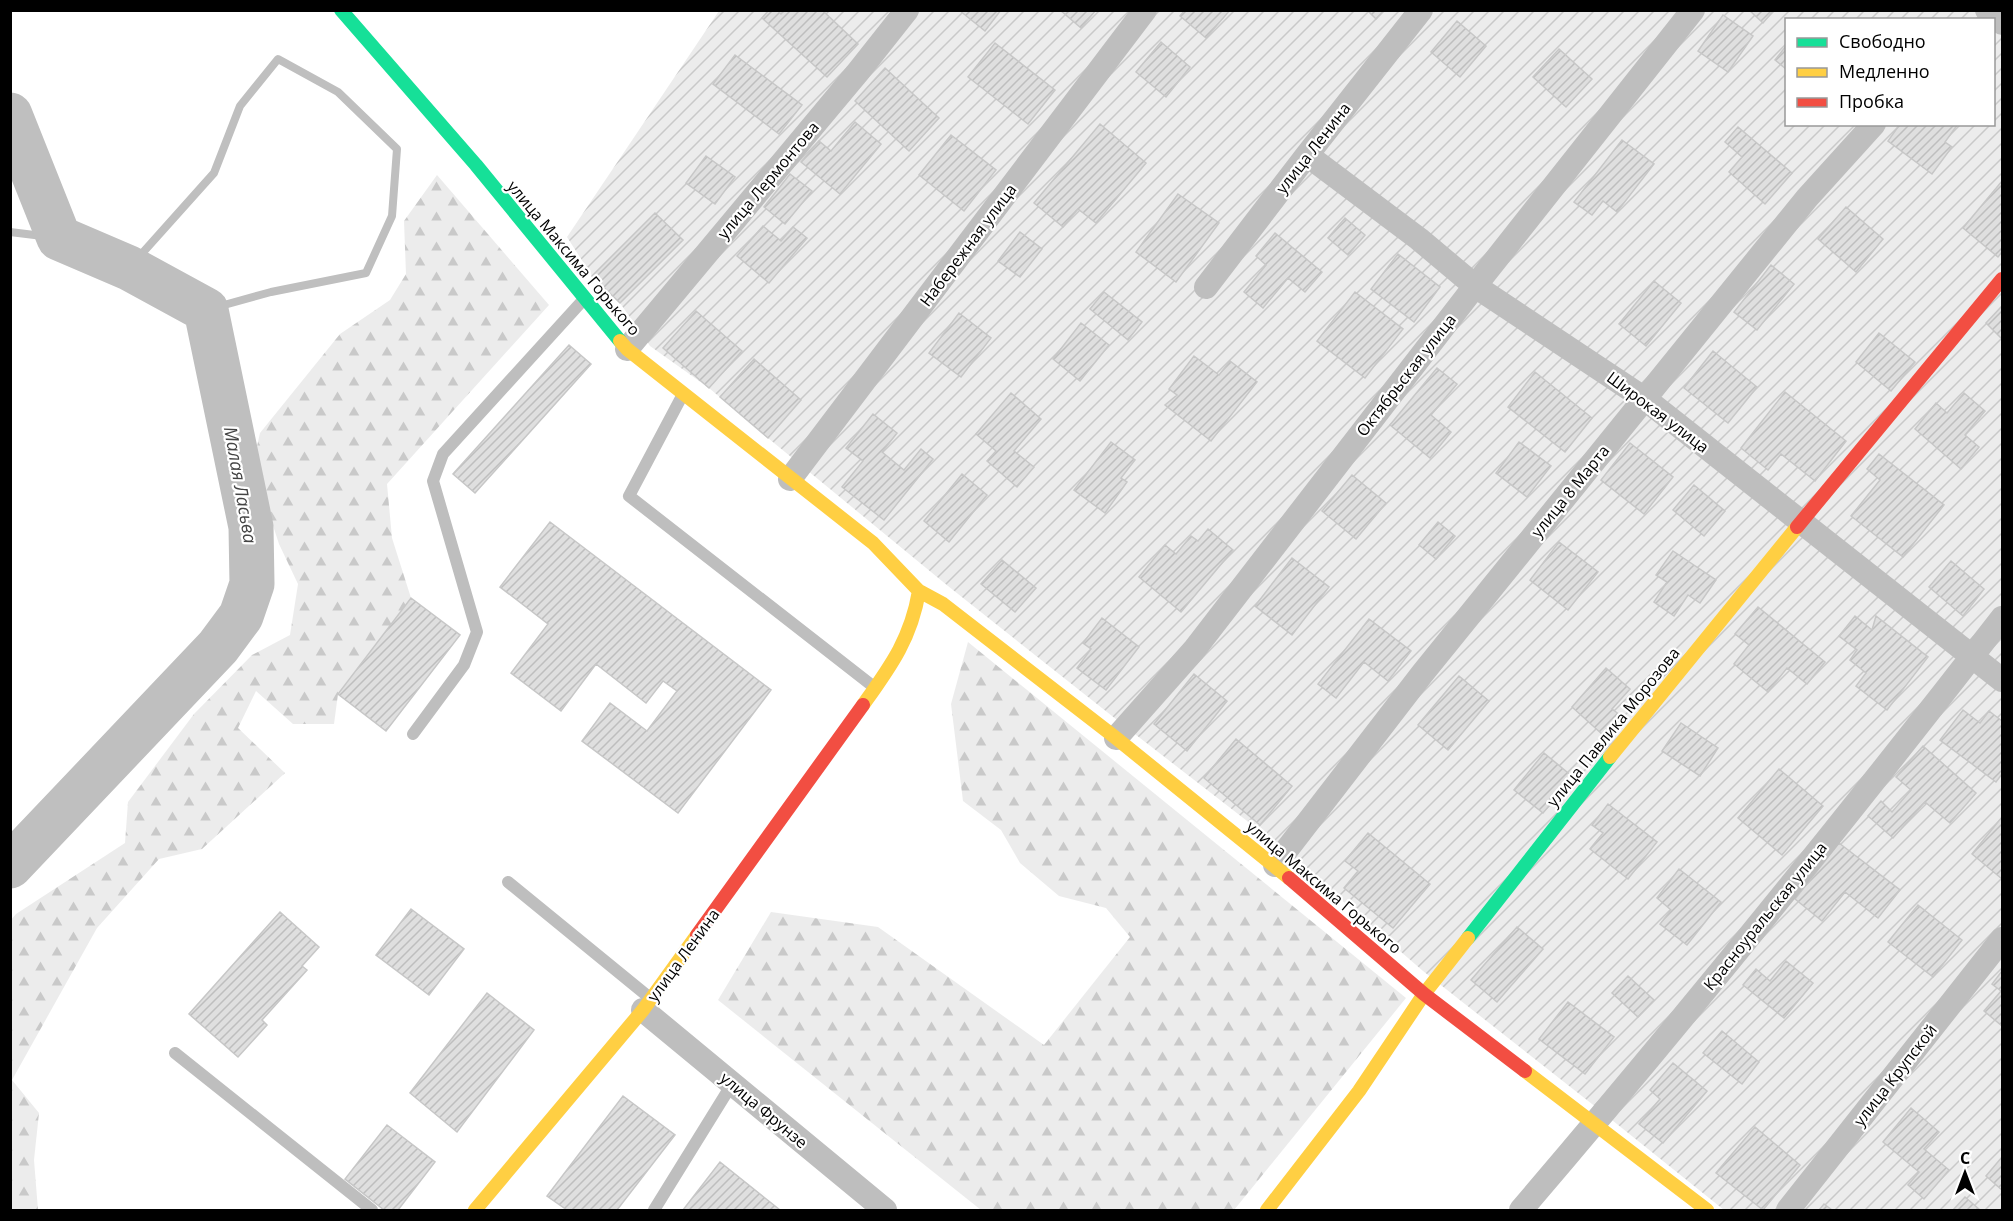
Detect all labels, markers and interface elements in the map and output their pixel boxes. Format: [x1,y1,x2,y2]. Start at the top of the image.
legend [1785,18,1995,126]
text: Свободно [1839,29,1926,53]
text: Медленно [1839,59,1930,83]
text: Пробка [1839,89,1904,113]
street label: улица Ленина [1270,98,1356,198]
street label: улица Лермонтова [712,117,824,243]
street label: улица Максима Горького [503,176,645,340]
street label: Набережная улица [915,179,1021,311]
street label: Октябрьская улица [1351,309,1461,441]
street label: Широкая улица [1602,366,1714,458]
water label: Малая Ласьва [219,424,263,545]
street label: улица 8 Марта [1526,440,1614,542]
street label: улица Павлика Морозова [1542,643,1684,811]
street label: улица Максима Горького [1242,816,1406,958]
street label: Красноуральская улица [1698,837,1832,995]
street label: улица Ленина [642,904,724,1006]
street label: улица Крупской [1848,1020,1942,1130]
street label: улица Фрунзе [716,1067,812,1153]
north arrow [1935,1143,1995,1203]
text: С [1960,1147,1970,1169]

